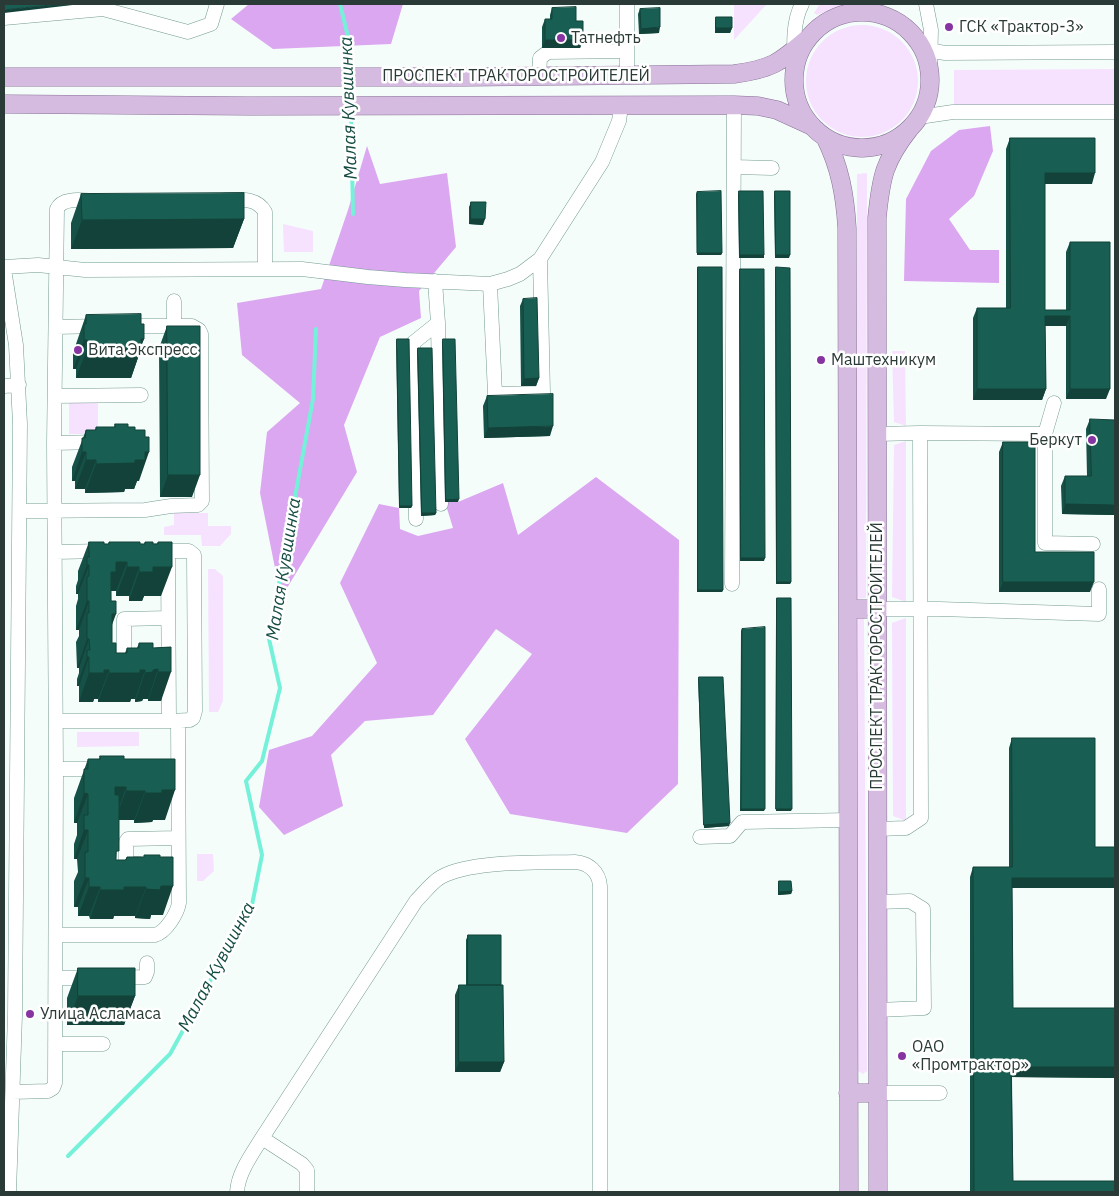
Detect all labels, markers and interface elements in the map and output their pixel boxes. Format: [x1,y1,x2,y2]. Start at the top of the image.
place label: ГСК «Трактор-3» [959,17,1083,37]
marker: ГСК «Трактор-3» [943,21,955,33]
place label: Татнефть [571,28,641,48]
marker: Татнефть [555,32,567,44]
water label: Малая Кувшинка [336,36,362,180]
street label: ПРОСПЕКТ ТРАКТОРОСТРОИТЕЛЕЙ [382,66,650,86]
place label: Вита Экспресс [88,340,197,360]
marker: Вита Экспресс [72,344,84,356]
place label: Маштехникум [831,350,936,370]
marker: Маштехникум [815,354,827,366]
place label: Беркут [1029,430,1082,450]
marker: Беркут [1086,434,1098,446]
water label: Малая Кувшинка [262,496,306,642]
street label: ПРОСПЕКТ ТРАКТОРОСТРОИТЕЛЕЙ [867,522,887,790]
water label: Малая Кувшинка [174,899,260,1035]
place label: Улица Асламаса [40,1004,161,1024]
marker: Улица Асламаса [24,1008,36,1020]
place label: ОАО «Промтрактор» [912,1037,1029,1075]
marker: ОАО «Промтрактор» [896,1050,908,1062]

